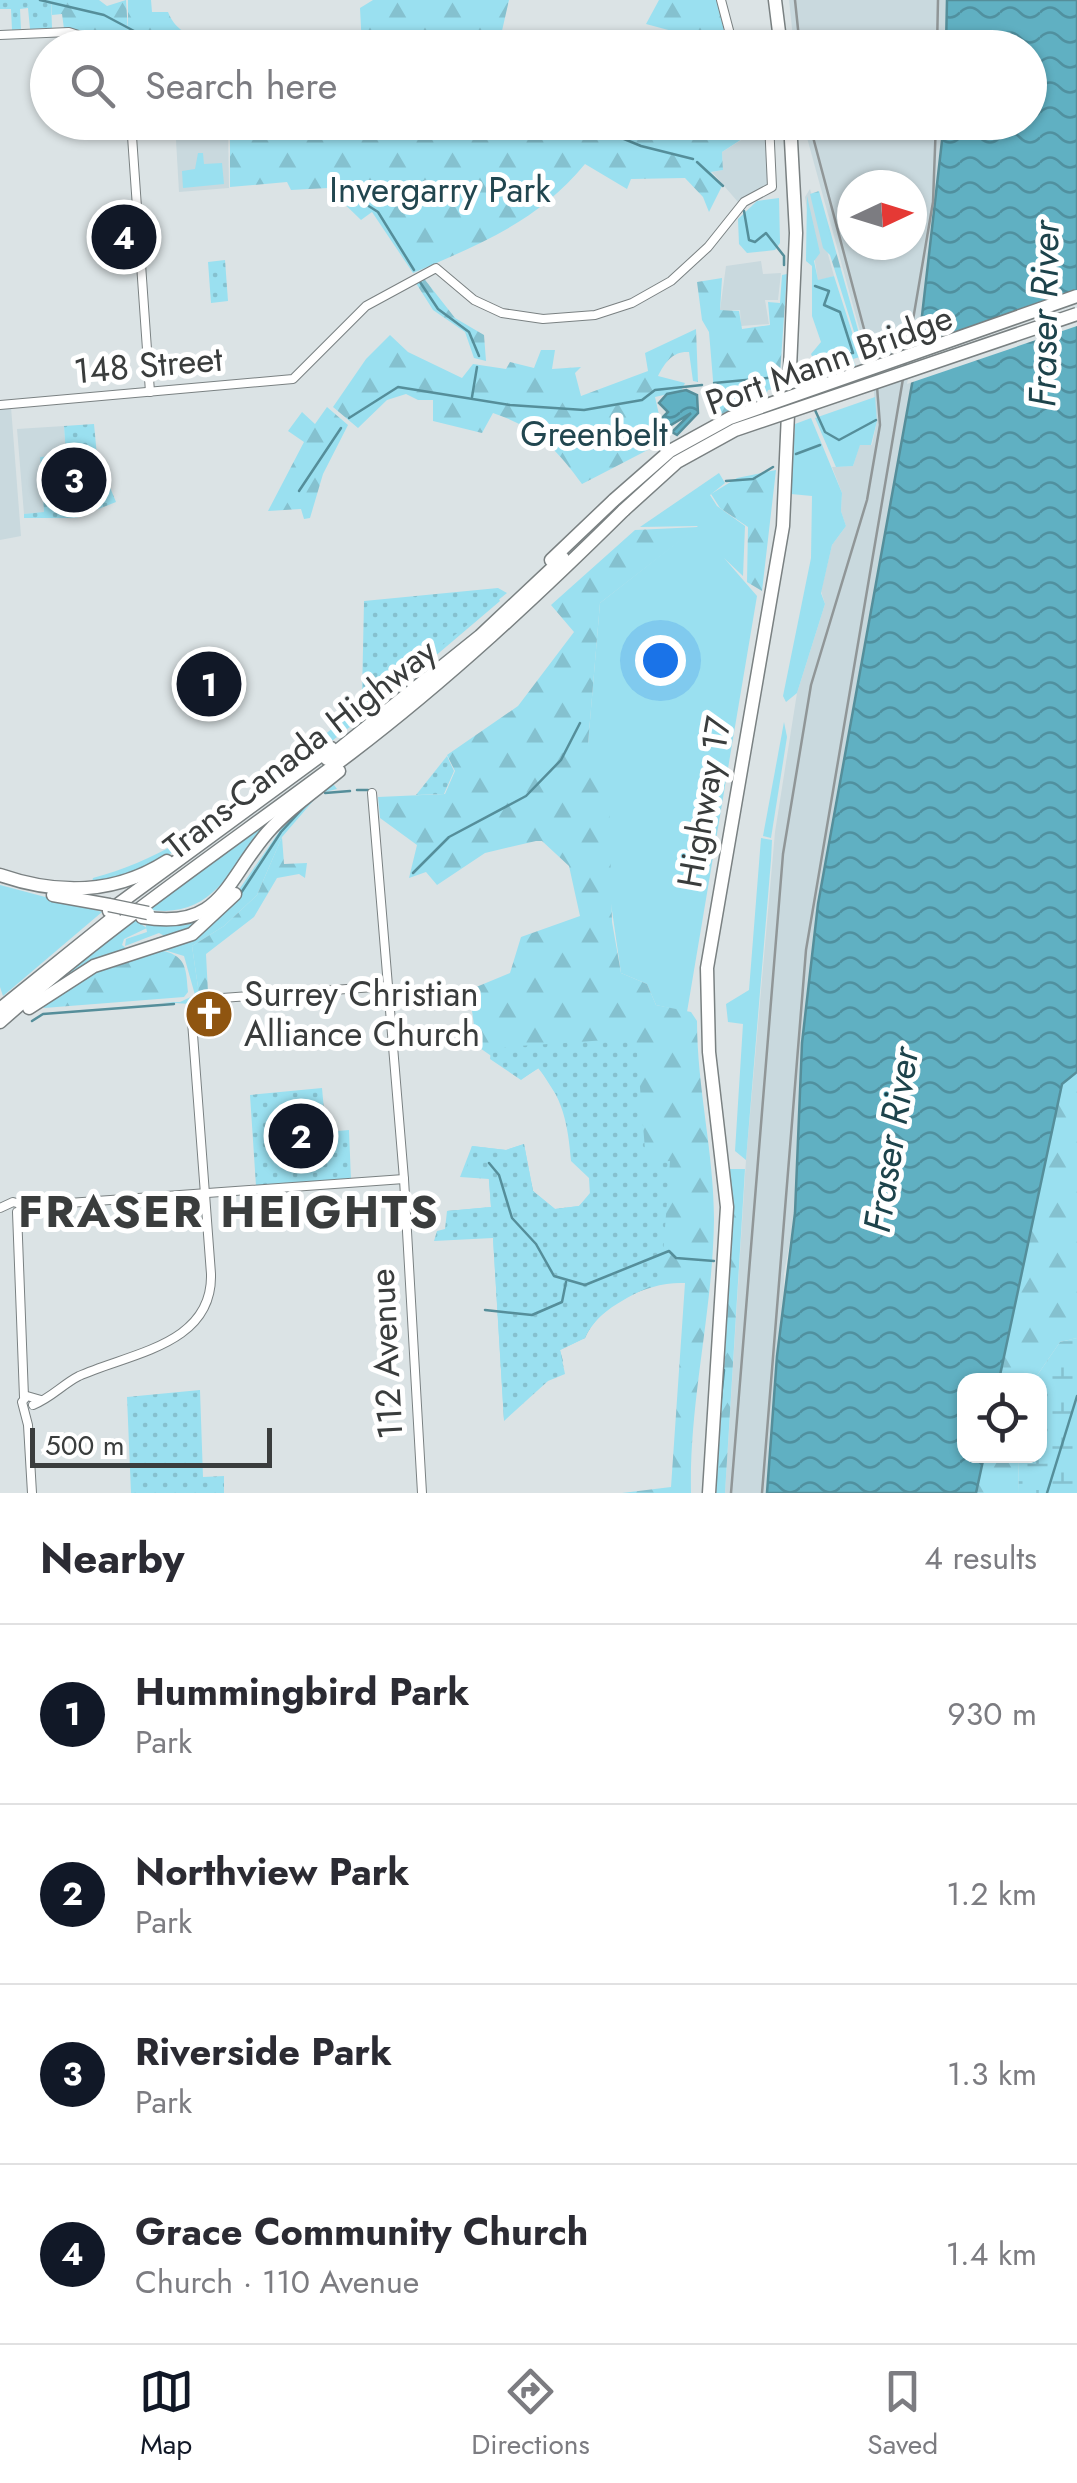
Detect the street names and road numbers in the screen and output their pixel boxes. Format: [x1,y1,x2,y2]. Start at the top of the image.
street label: Port Mann Bridge [699,292,959,428]
street label: 148 Street [71,334,225,396]
street label: Trans-Canada Highway [153,626,447,871]
street label: Highway 17 [664,712,744,891]
street label: 112 Avenue [357,1267,415,1441]

